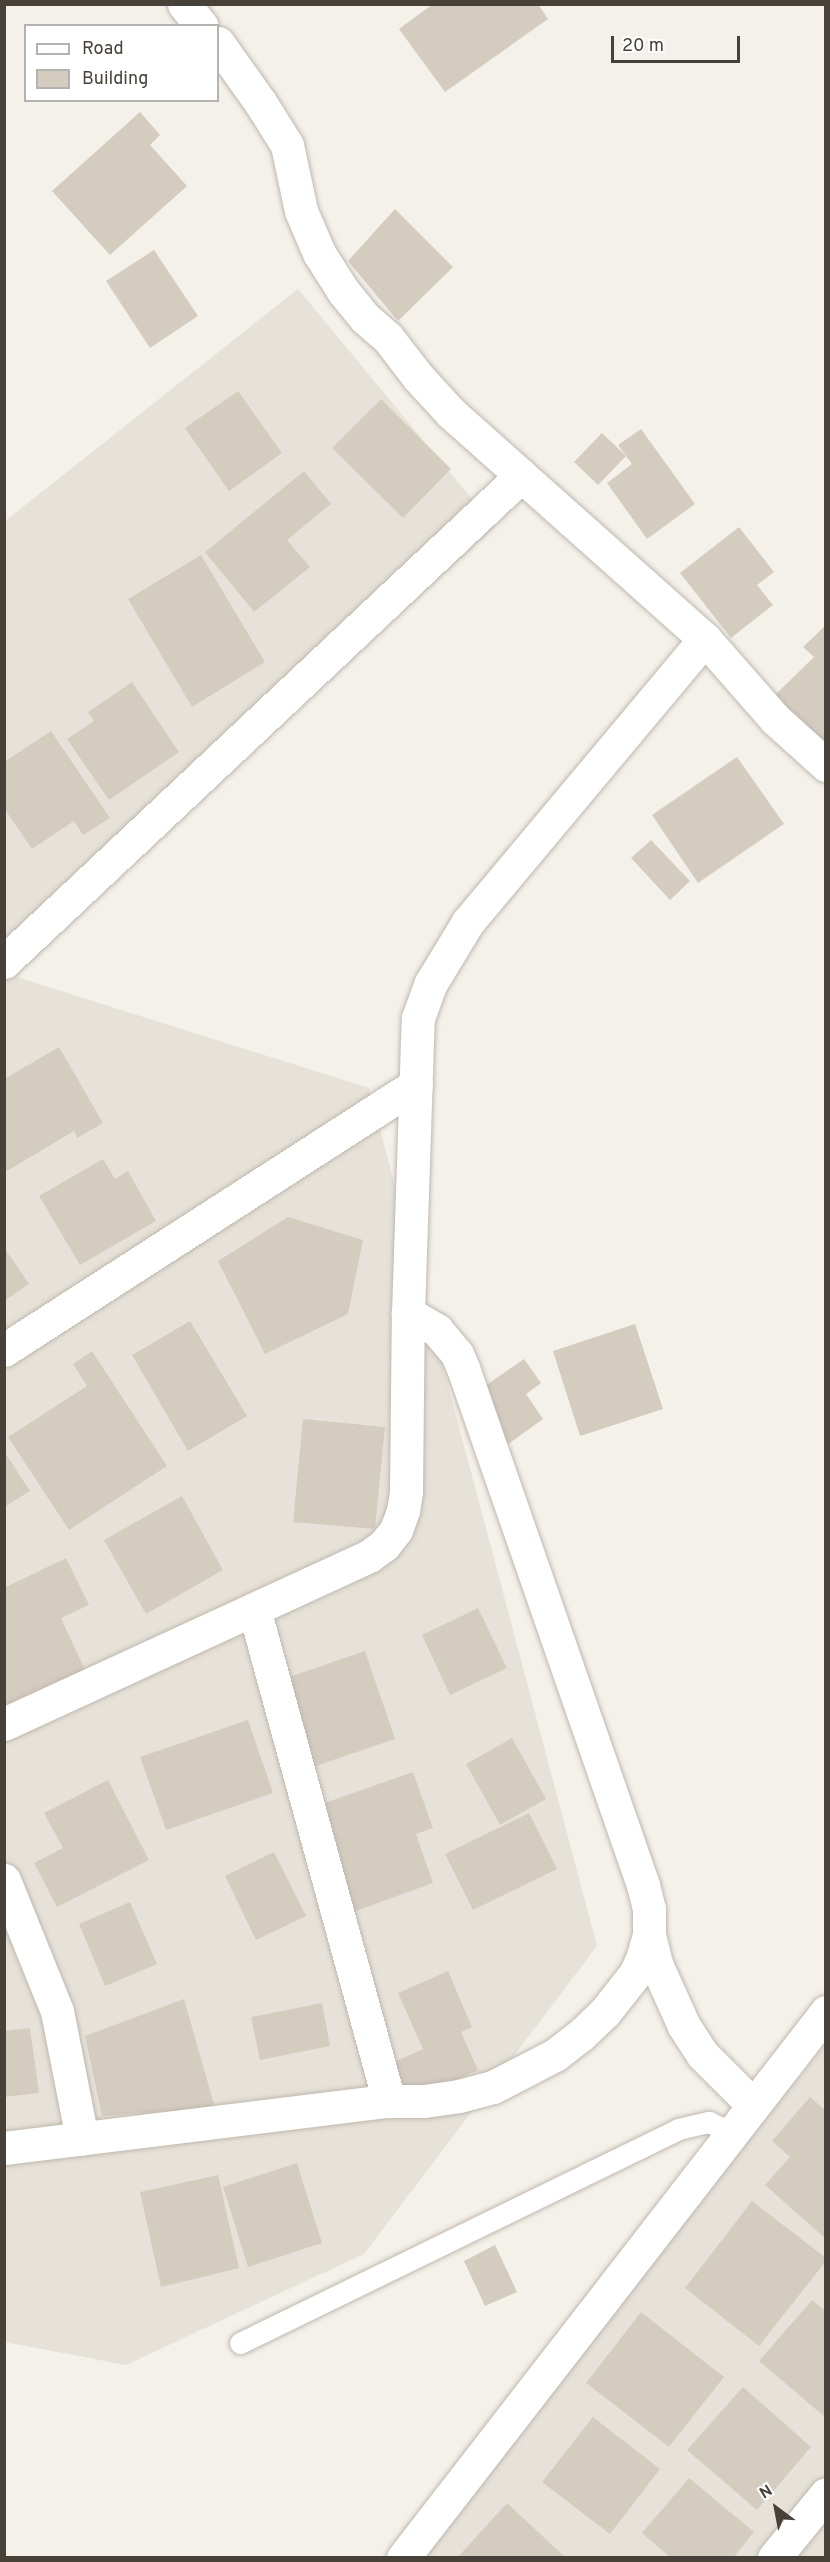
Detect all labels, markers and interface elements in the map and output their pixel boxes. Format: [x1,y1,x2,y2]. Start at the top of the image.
legend [24,24,219,102]
scale bar [614,24,743,62]
text: 20 m [622,35,664,58]
text: Road [82,38,124,61]
text: Building [82,68,148,91]
north arrow [746,2478,806,2538]
text: N [756,2481,777,2504]

